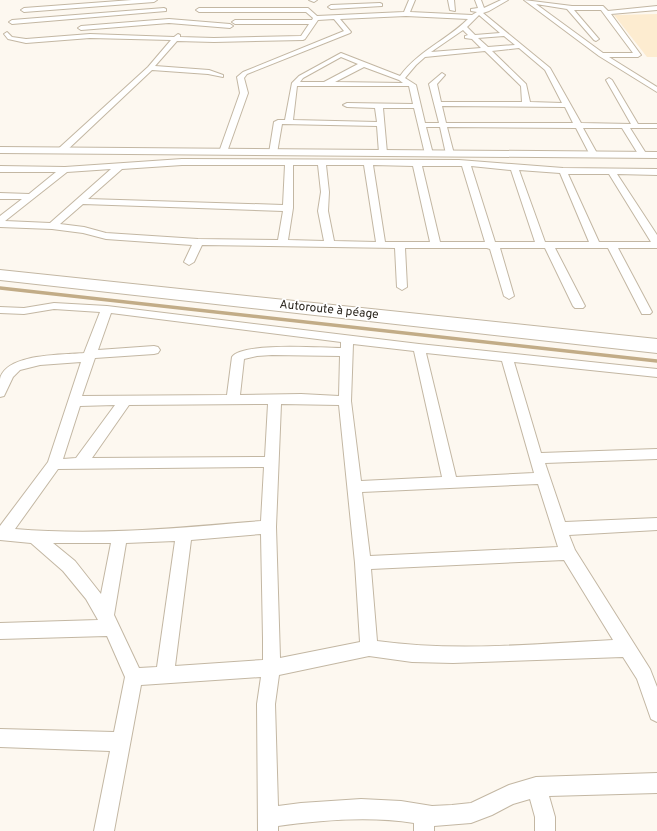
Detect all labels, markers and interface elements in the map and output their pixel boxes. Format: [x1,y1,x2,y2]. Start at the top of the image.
street label: Autoroute à péage [279,297,379,323]

